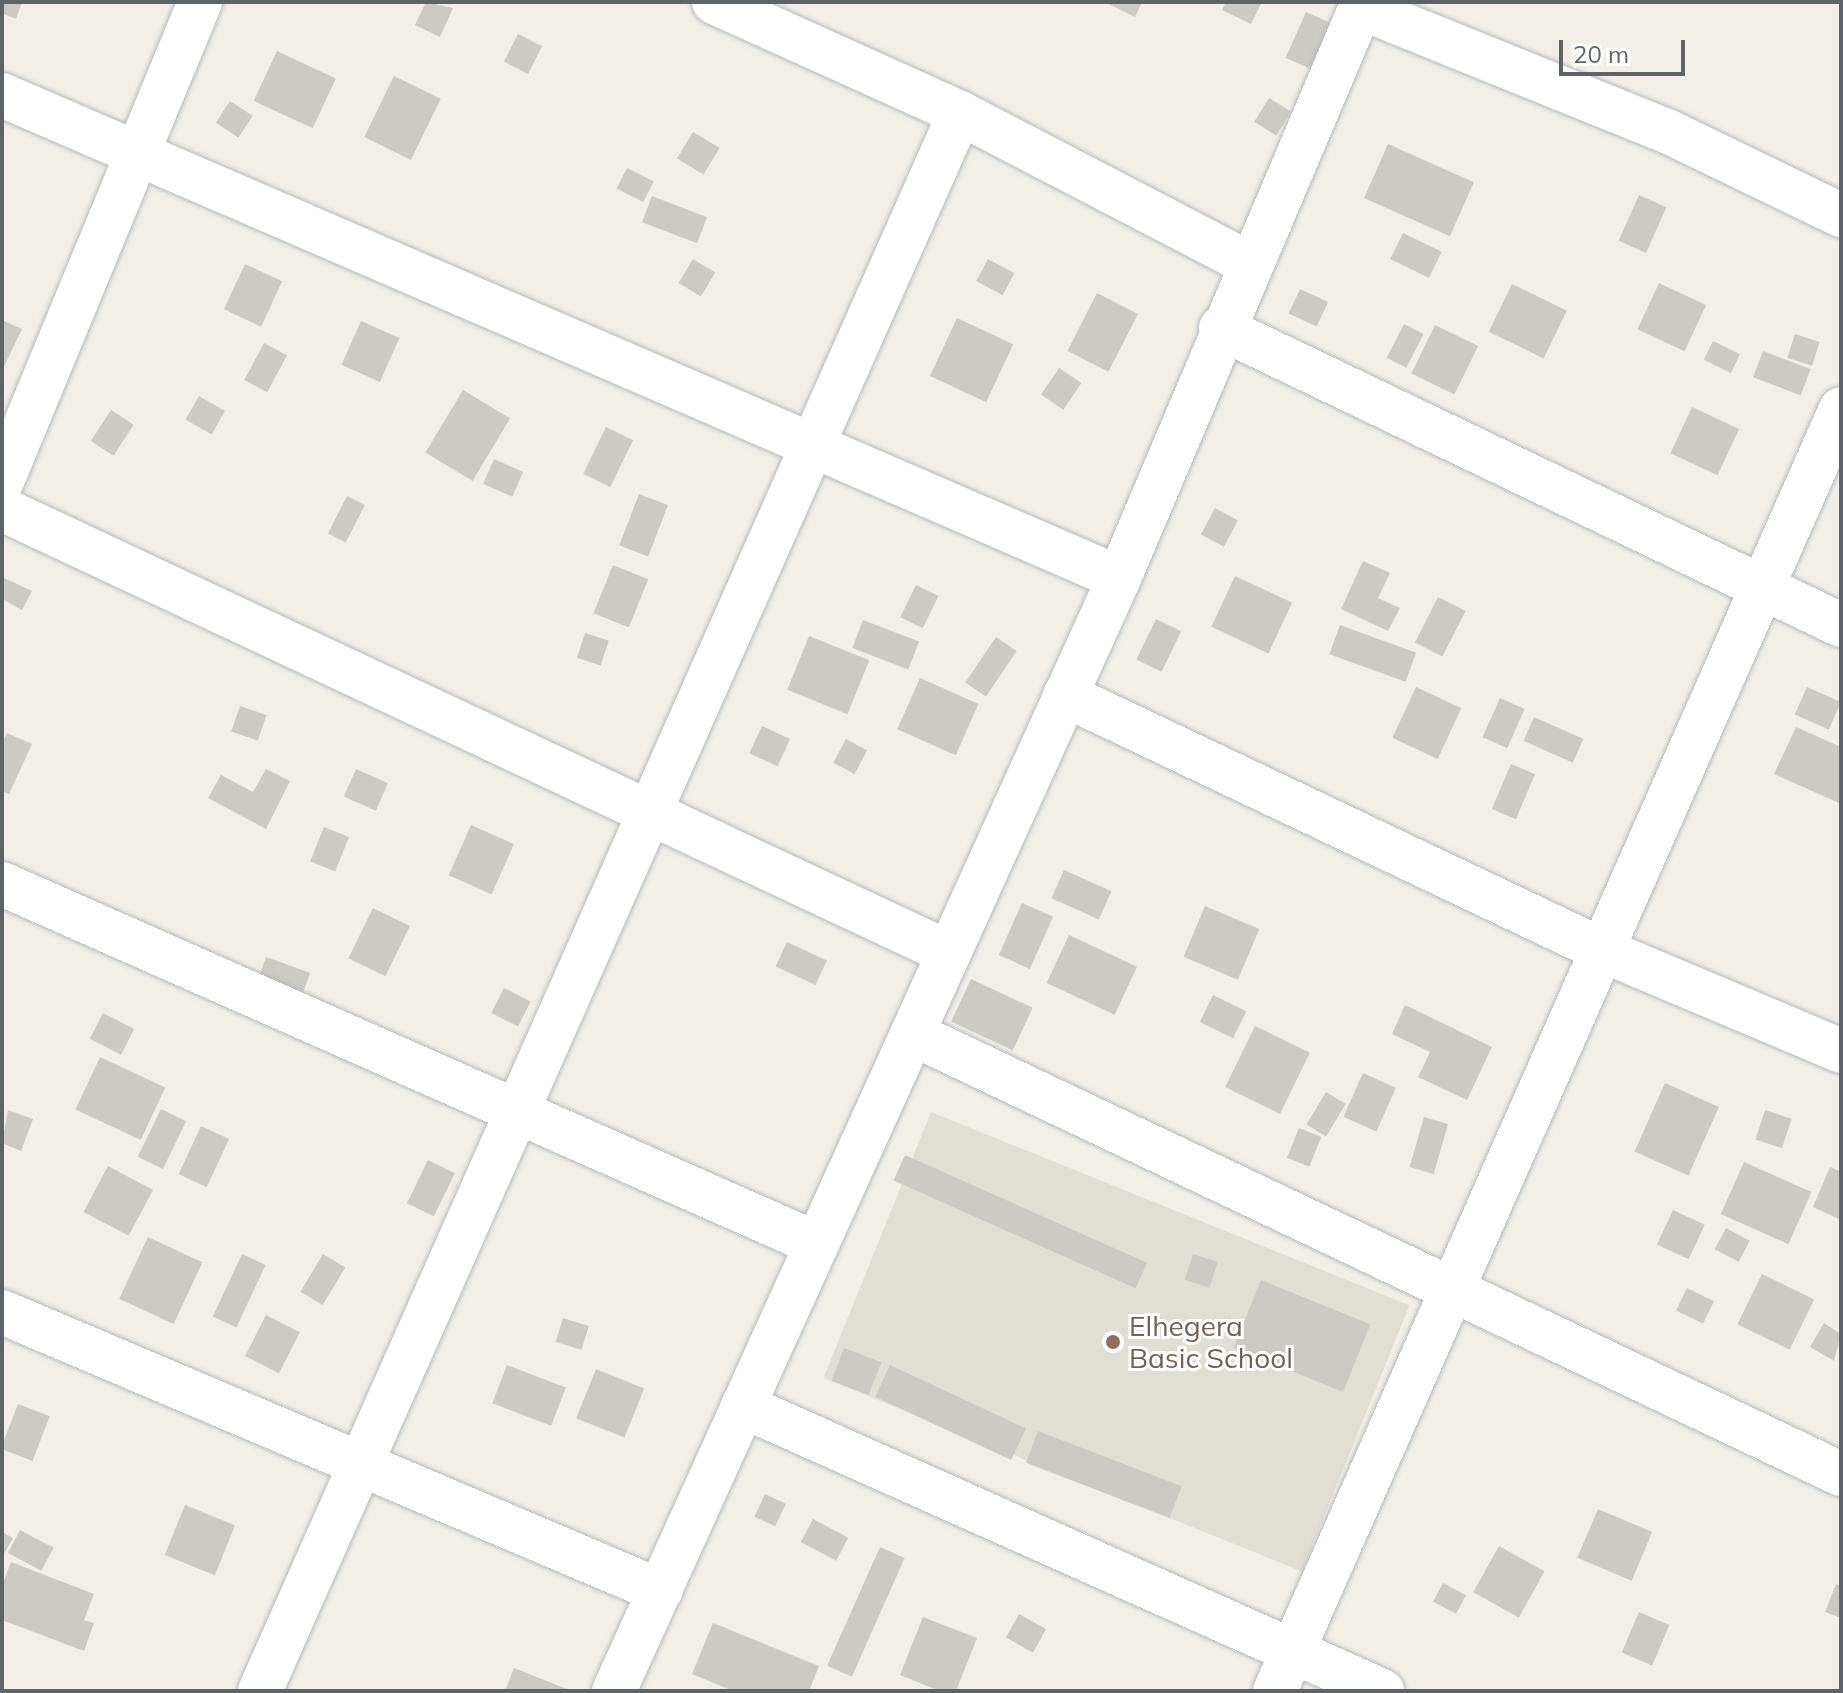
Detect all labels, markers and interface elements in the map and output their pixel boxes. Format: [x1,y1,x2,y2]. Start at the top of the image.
scale bar [1563,24,1689,74]
text: 20 m [1573,39,1629,69]
place label: Elhegera Basic School [1129,1309,1293,1375]
marker: Elhegera Basic School [1104,1333,1122,1351]

